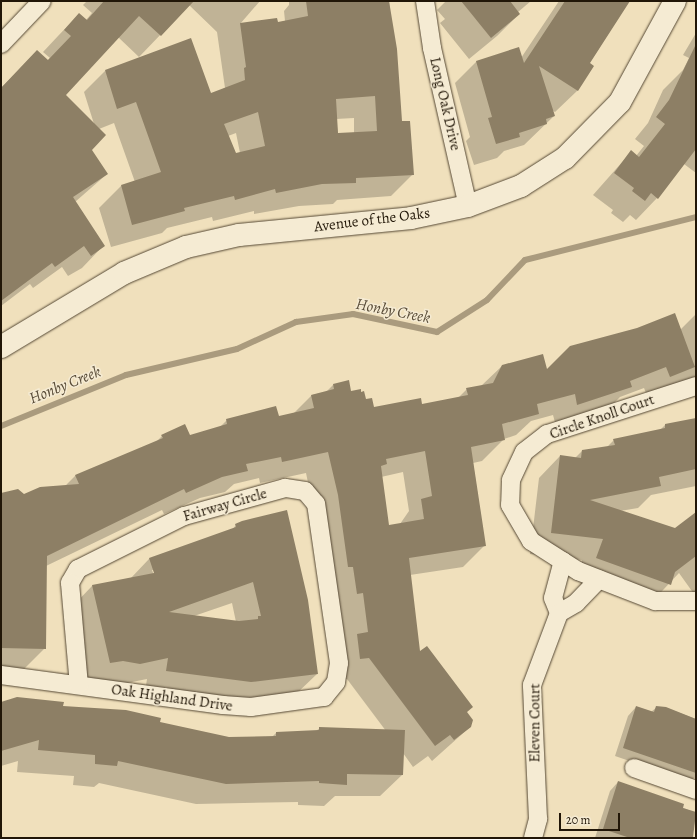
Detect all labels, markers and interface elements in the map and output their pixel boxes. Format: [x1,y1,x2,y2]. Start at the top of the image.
street label: Long Oak Drive [426,56,464,152]
street label: Avenue of the Oaks [313,204,431,236]
water label: Honby Creek [354,294,432,328]
water label: Honby Creek [26,362,104,408]
street label: Circle Knoll Court [547,391,657,443]
street label: Fairway Circle [181,484,269,526]
street label: Oak Highland Drive [110,681,234,715]
street label: Eleven Court [526,684,544,762]
scale bar [561,805,622,831]
text: 20 m [566,812,590,828]

